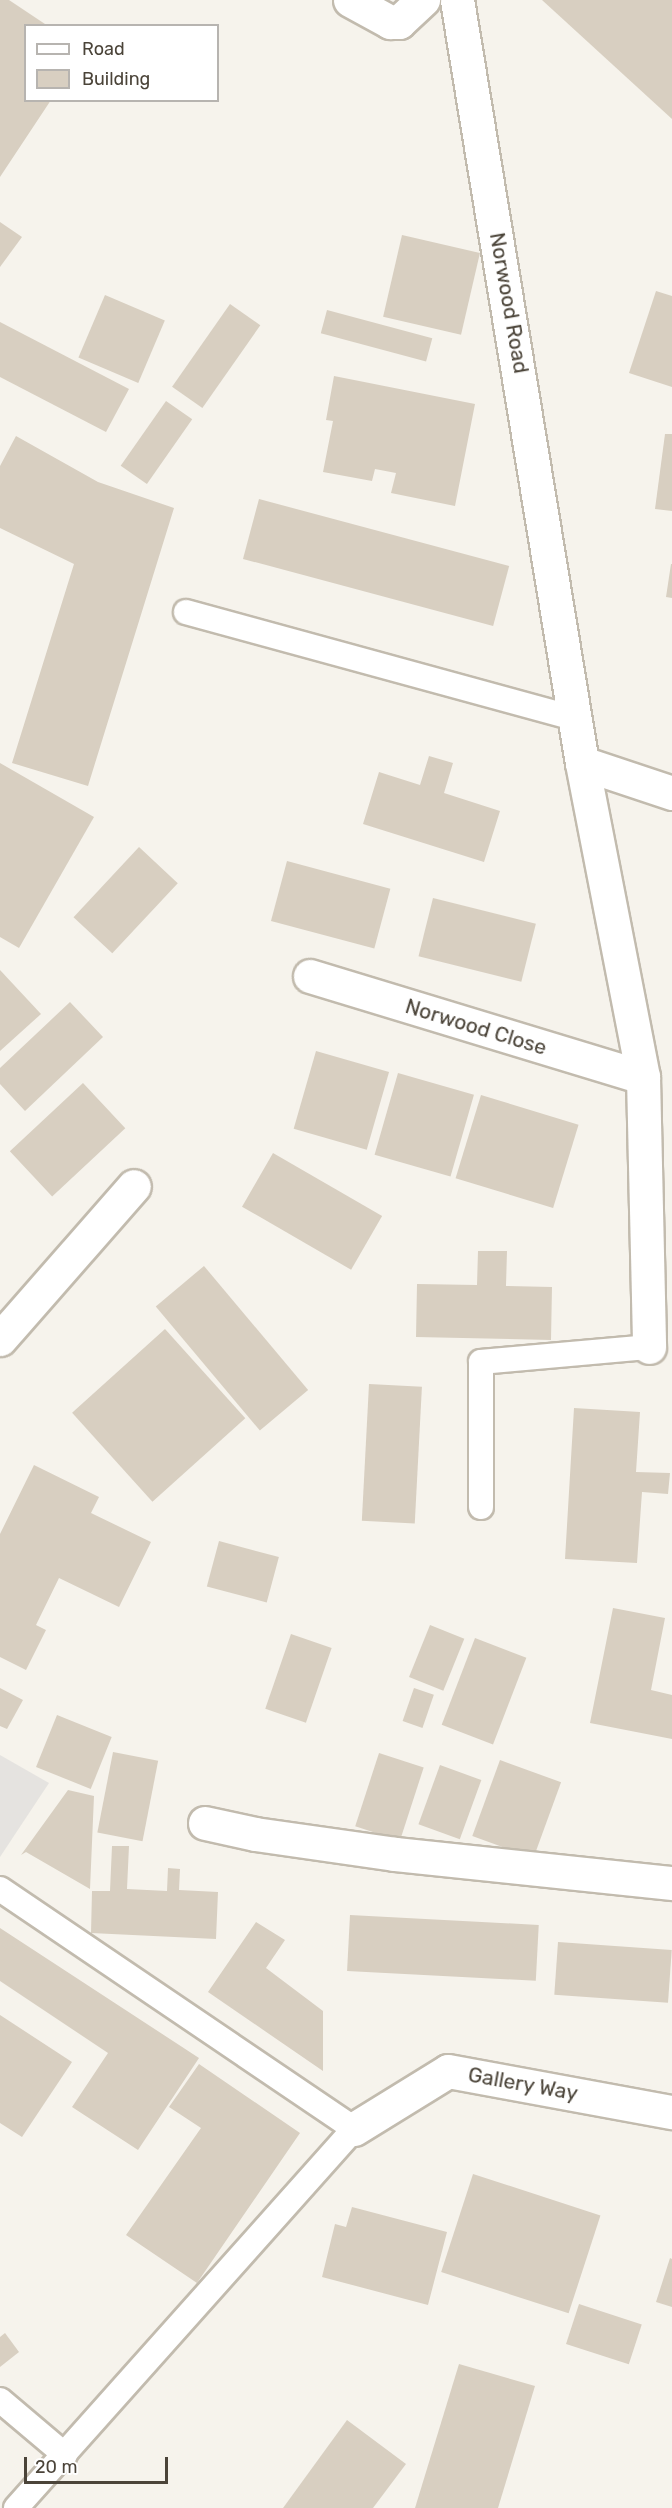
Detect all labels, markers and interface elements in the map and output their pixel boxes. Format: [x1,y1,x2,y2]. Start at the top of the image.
legend [24,24,219,102]
text: Road [82,38,125,60]
text: Building [82,68,150,90]
street label: Norwood Road [484,231,534,375]
street label: Norwood Close [402,994,550,1060]
street label: Gallery Way [466,2062,580,2106]
scale bar [27,2445,171,2483]
text: 20 m [35,2456,77,2478]

